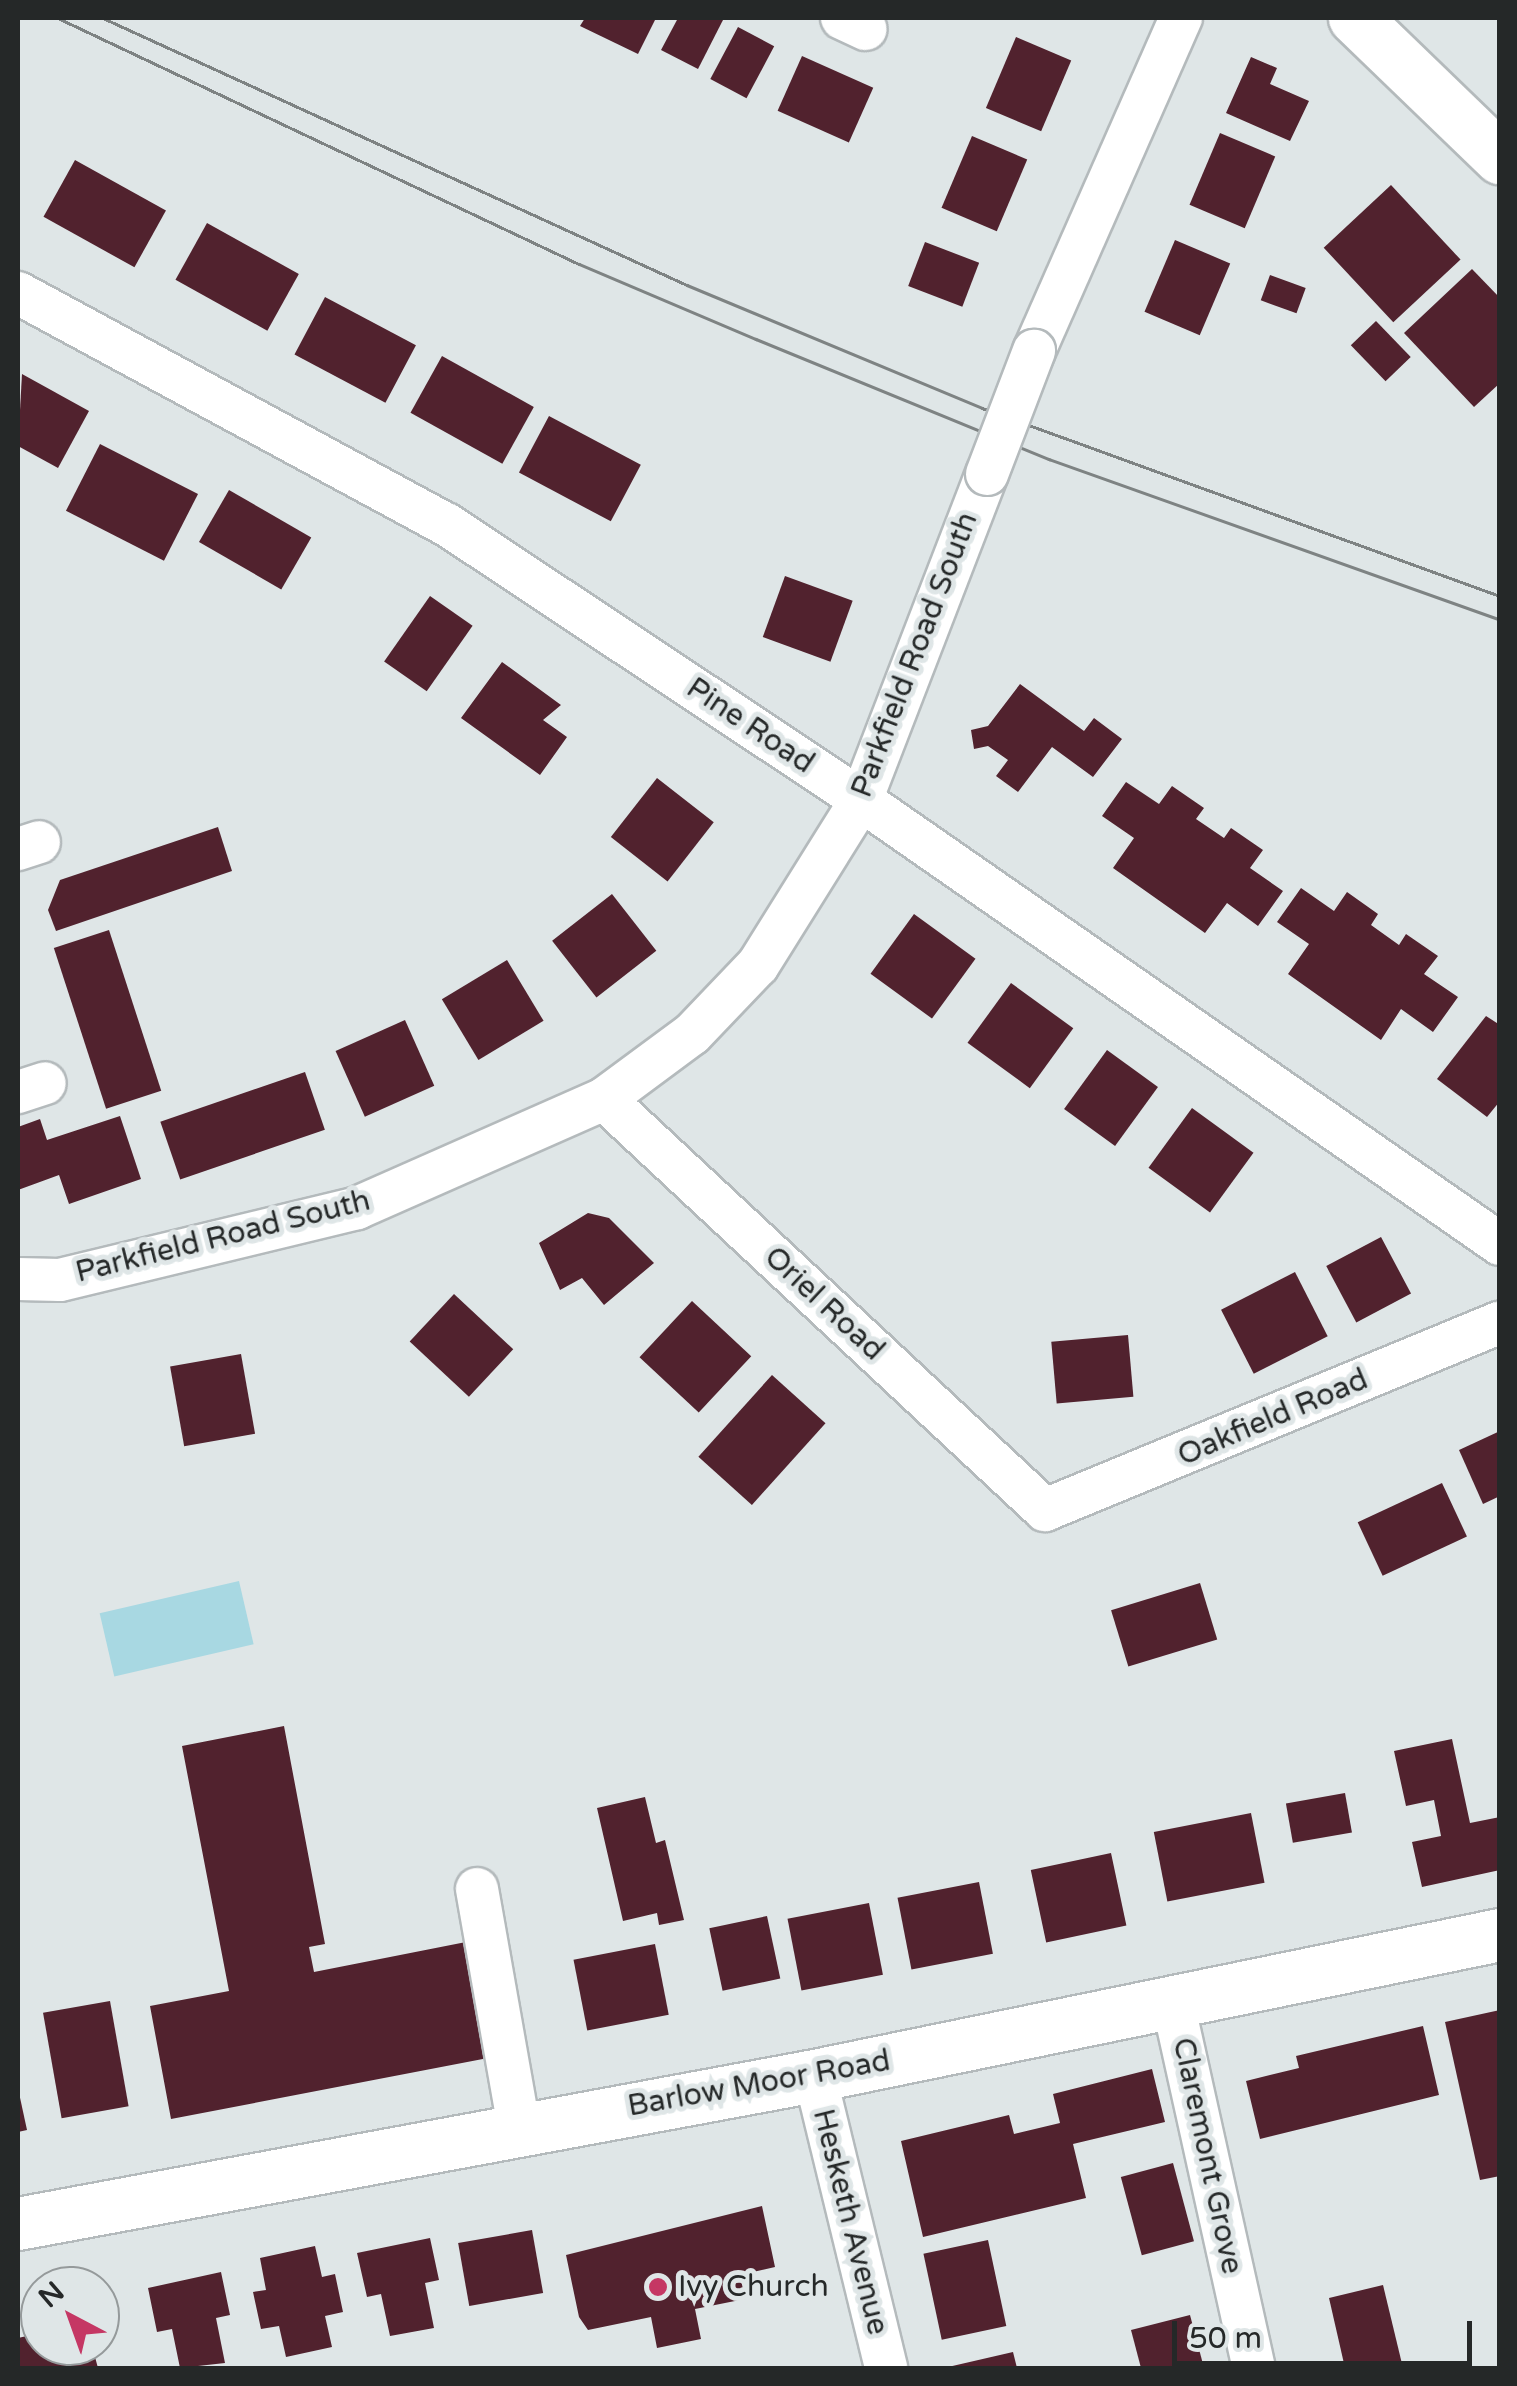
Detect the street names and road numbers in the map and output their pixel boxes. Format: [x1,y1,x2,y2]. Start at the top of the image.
street label: Parkfield Road South [844,507,986,803]
street label: Pine Road [679,670,821,782]
street label: Parkfield Road South [72,1183,374,1291]
street label: Oriel Road [757,1239,891,1369]
street label: Oakfield Road [1173,1362,1373,1474]
street label: Claremont Grove [1164,2035,1250,2277]
street label: Barlow Moor Road [625,2043,893,2125]
street label: Hesketh Avenue [805,2105,895,2339]

